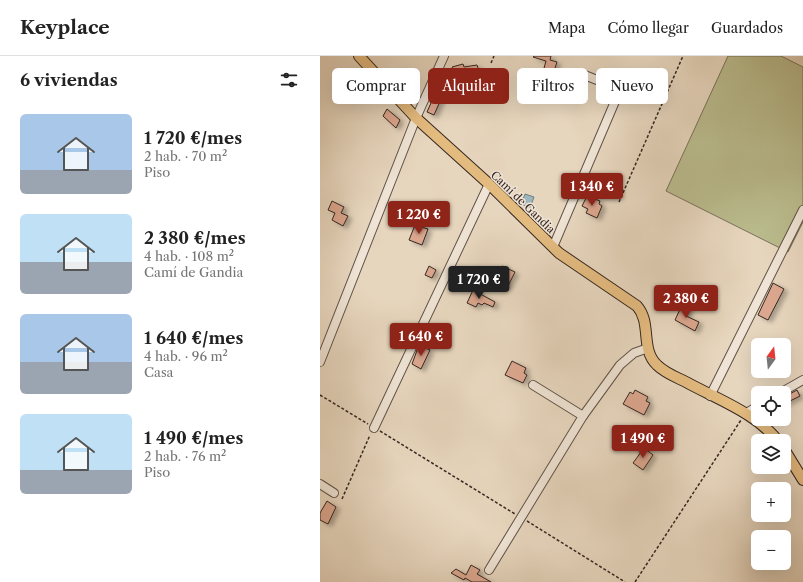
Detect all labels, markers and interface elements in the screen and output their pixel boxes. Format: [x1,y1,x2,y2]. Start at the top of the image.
text: Keyplace [20,16,110,39]
text: Mapa [548,19,585,37]
text: Cómo llegar [607,19,689,37]
text: Guardados [711,19,783,37]
chip: Comprar [332,68,420,104]
chip: Alquilar [428,68,509,104]
chip: Filtros [517,68,588,104]
chip: Nuevo [596,68,668,104]
icon: filters [278,69,300,91]
text: 6 viviendas [20,70,118,90]
text: 1 720 €/mes [144,128,242,148]
icon: home [52,130,100,178]
text: 2 hab. · 70 m² [144,148,227,164]
text: Piso [144,164,170,180]
street label: Camí de Gandia [488,168,558,236]
pin: 1 340 € [555,173,629,207]
text: 1 340 € [570,178,614,194]
pin: 1 220 € [382,201,456,235]
text: 1 220 € [397,206,441,222]
text: 2 380 €/mes [144,228,246,248]
icon: home [52,230,100,278]
text: 4 hab. · 108 m² [144,248,234,264]
text: Camí de Gandia [144,264,243,280]
pin: 1 720 € [442,266,516,300]
text: 1 720 € [457,271,501,287]
pin: 2 380 € [649,285,723,319]
text: 2 380 € [663,290,709,306]
pin: 1 640 € [384,323,458,357]
text: 1 640 €/mes [144,328,243,348]
text: 1 640 € [399,328,443,344]
icon: home [52,330,100,378]
north arrow [751,338,791,378]
map controls [751,338,791,570]
text: 4 hab. · 96 m² [144,348,228,364]
text: Casa [144,364,173,380]
button: locate [751,386,791,426]
pin: 1 490 € [606,425,680,459]
text: 1 490 €/mes [144,428,243,448]
icon: home [52,430,100,478]
text: 1 490 € [621,430,665,446]
button: layers [751,434,791,474]
text: 2 hab. · 76 m² [144,448,226,464]
text: Piso [144,464,170,480]
button: + [751,482,791,522]
button: − [751,530,791,570]

